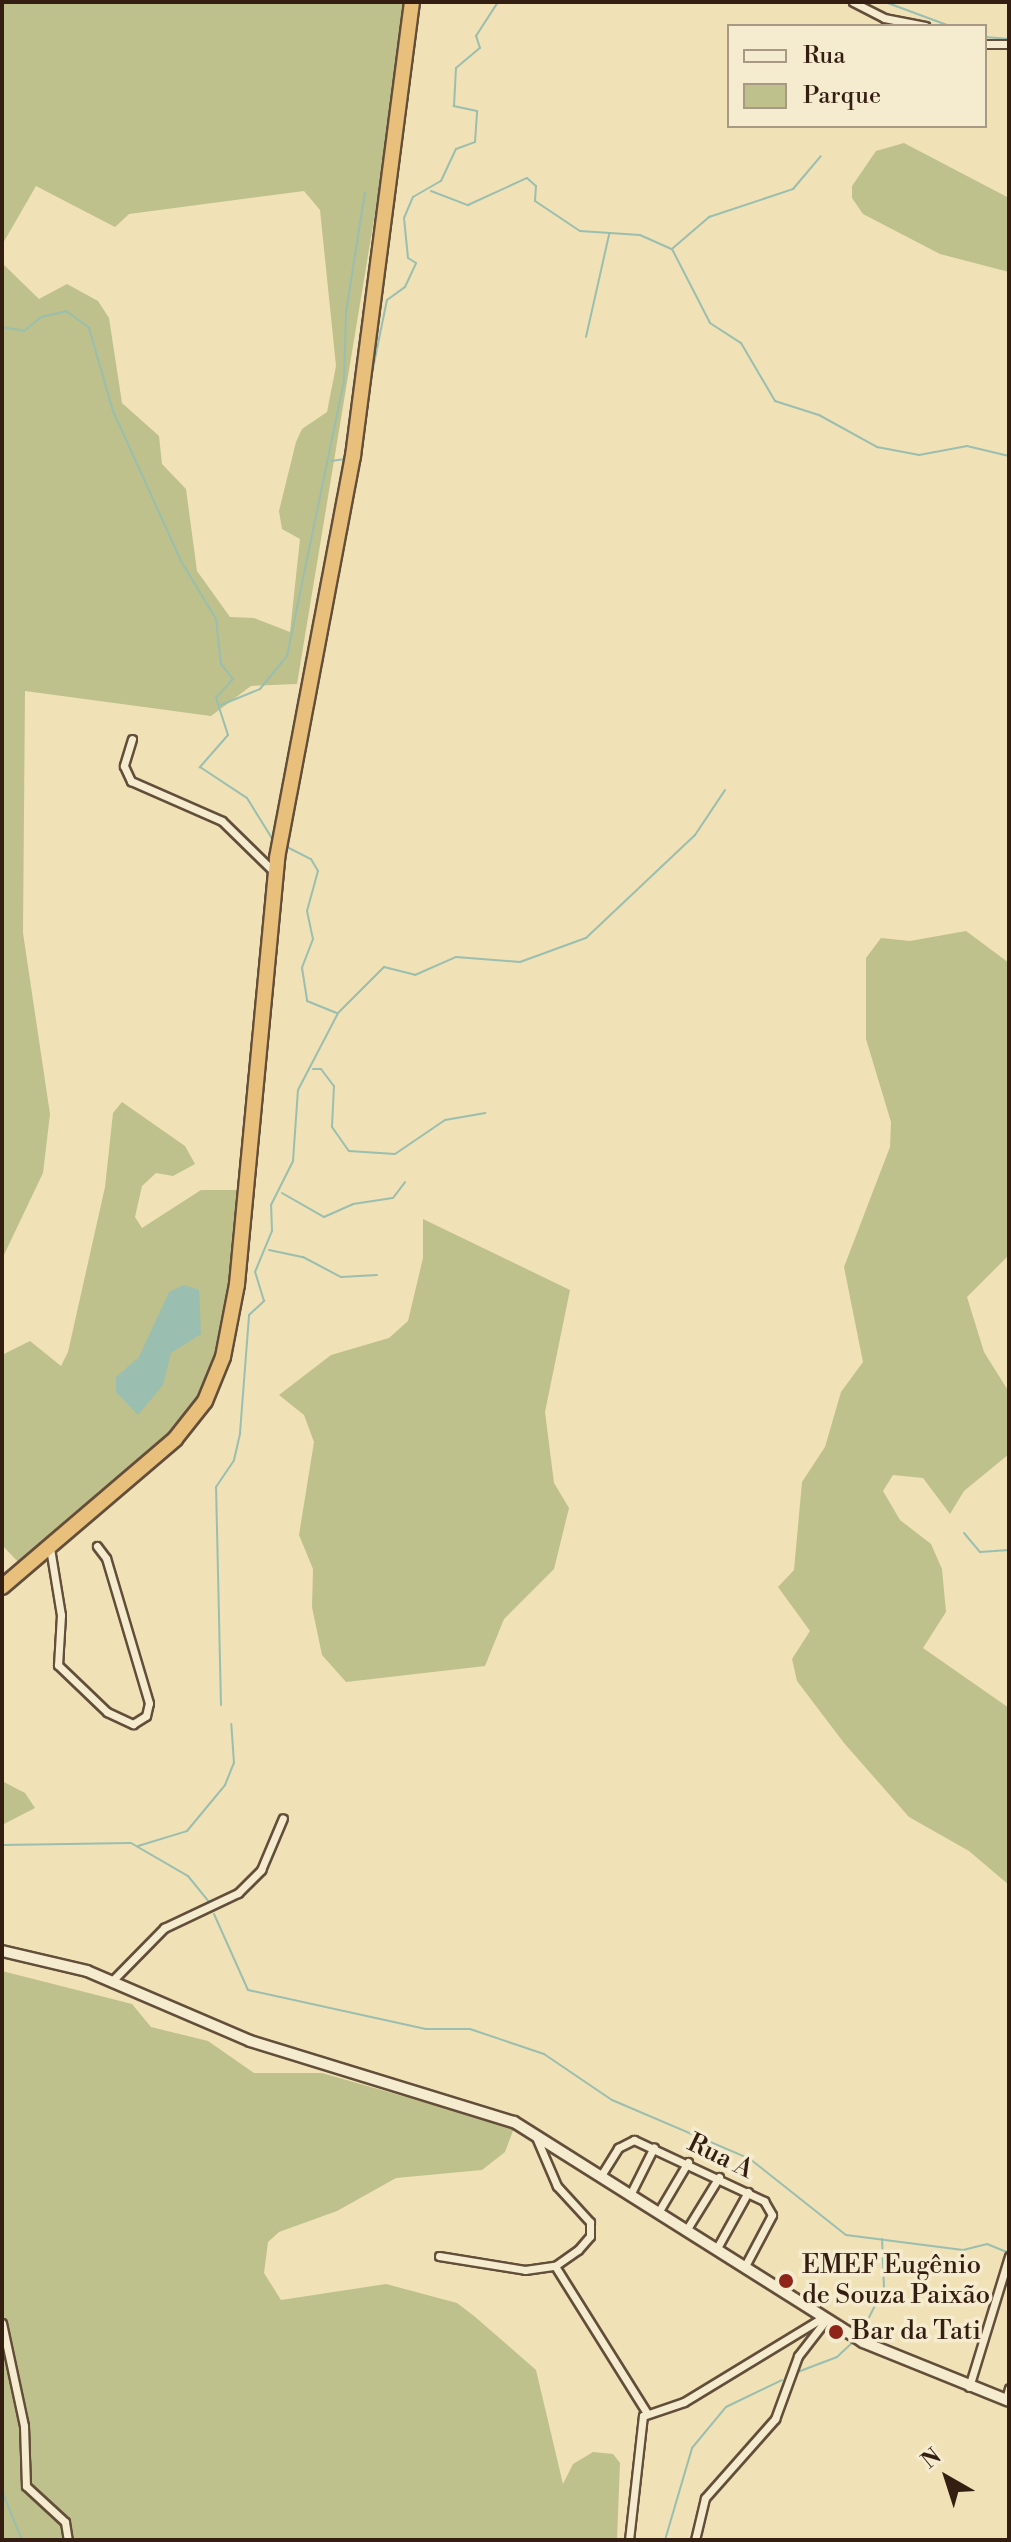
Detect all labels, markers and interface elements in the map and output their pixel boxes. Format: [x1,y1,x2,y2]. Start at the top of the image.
legend [727,24,987,128]
text: Rua [803,41,845,71]
text: Parque [803,81,881,111]
street label: Rua A [682,2128,758,2186]
place label: EMEF Eugênio de Souza Paixão [802,2250,990,2312]
marker: EMEF Eugênio de Souza Paixão [777,2272,795,2290]
place label: Bar da Tati [852,2316,981,2348]
marker: Bar da Tati [827,2323,845,2341]
north arrow [907,2438,987,2518]
text: N [916,2443,947,2475]

